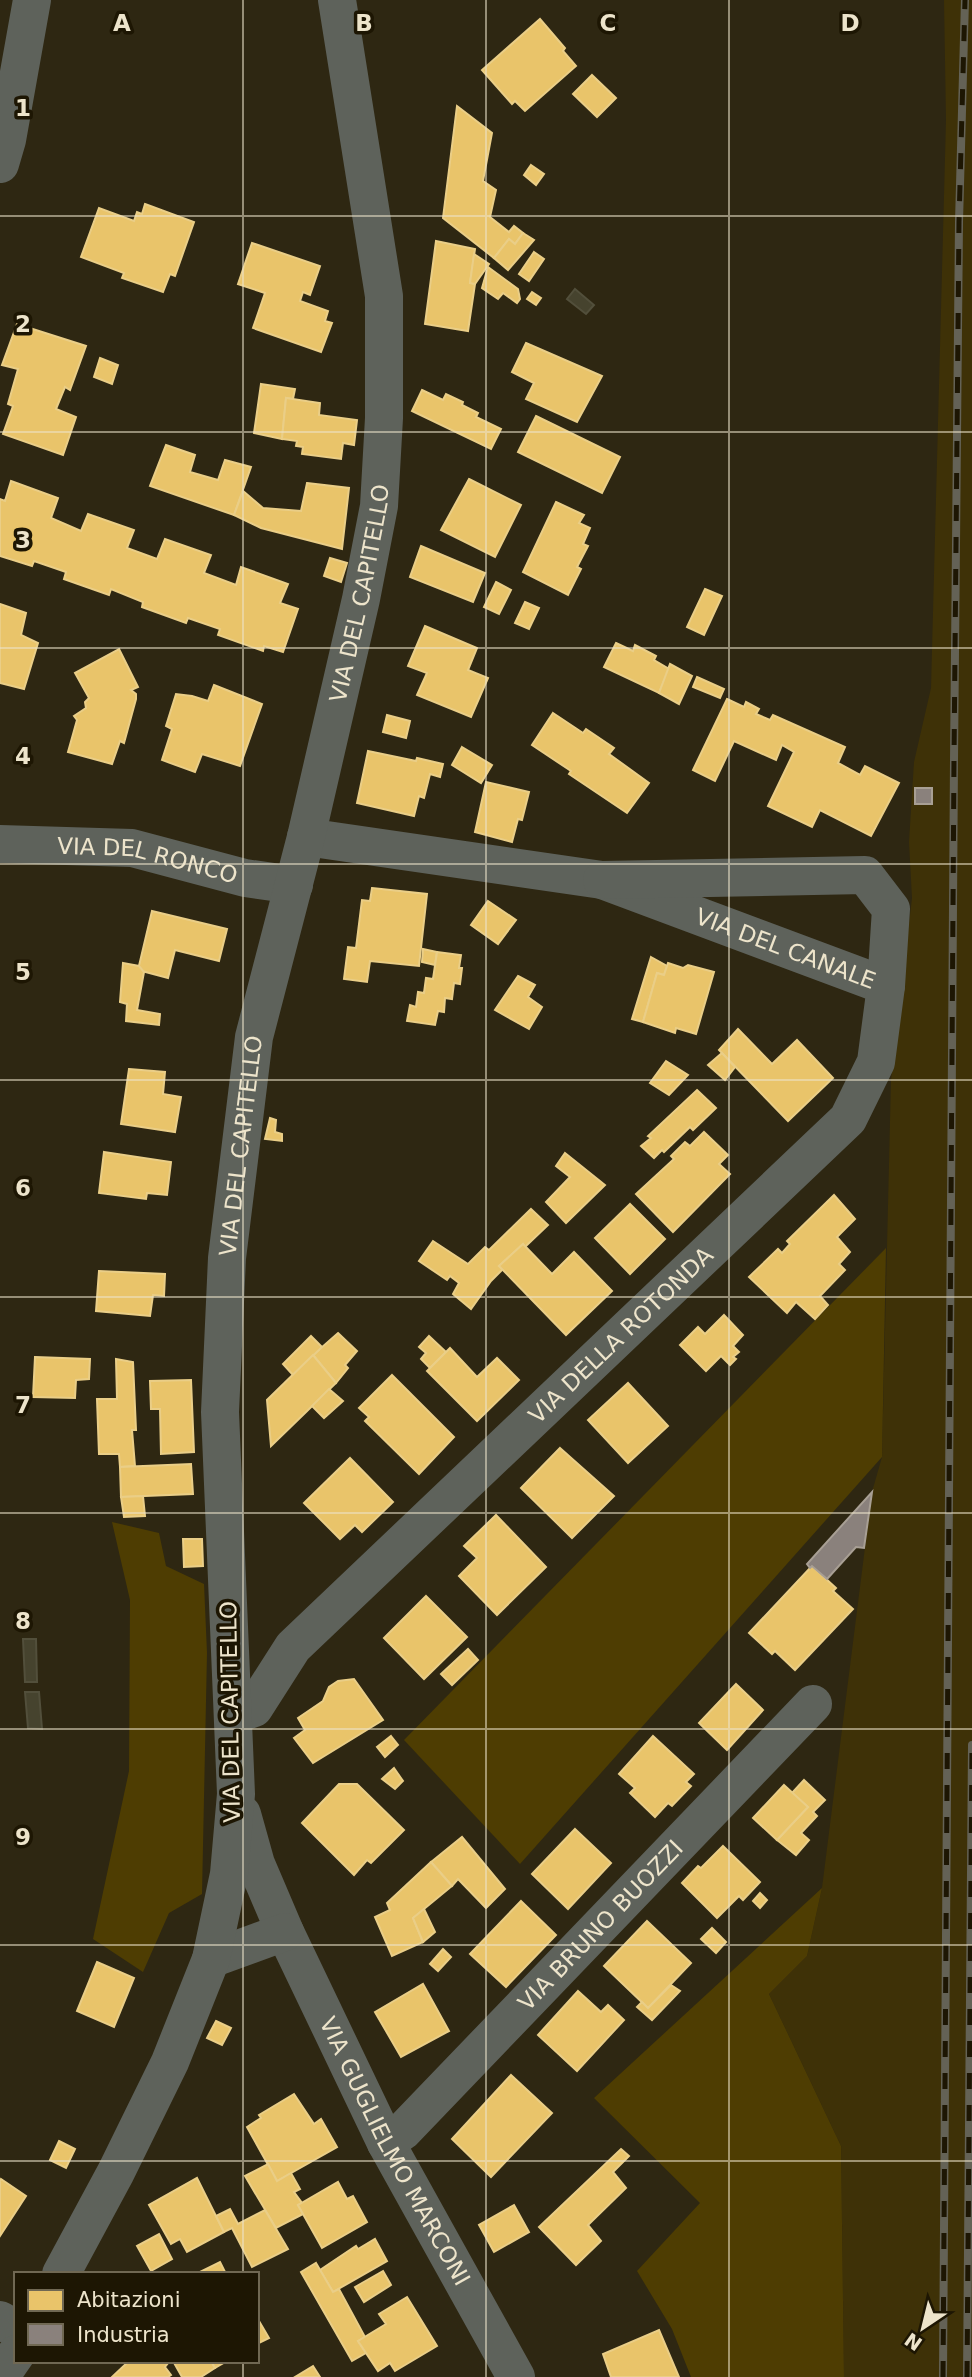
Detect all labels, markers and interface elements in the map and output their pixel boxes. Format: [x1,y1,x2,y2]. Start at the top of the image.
text: A [113,10,131,36]
text: B [355,10,373,36]
text: C [600,10,616,36]
text: D [840,10,860,36]
text: 1 [15,95,31,121]
text: 2 [15,311,31,337]
street label: VIA DEL CAPITELLO [325,484,393,705]
text: 3 [15,527,31,553]
text: 4 [15,743,31,769]
street label: VIA DEL RONCO [57,833,240,888]
street label: VIA DEL CANALE [692,903,879,994]
text: 5 [15,959,31,985]
street label: VIA DEL CAPITELLO [214,1034,267,1258]
text: 6 [15,1175,31,1201]
street label: VIA DELLA ROTONDA [524,1242,718,1429]
text: 7 [15,1392,31,1418]
street label: VIA DEL CAPITELLO [215,1601,245,1823]
text: 8 [15,1608,31,1634]
text: 9 [15,1824,31,1850]
street label: VIA BRUNO BUOZZI [513,1835,688,2016]
street label: VIA GUGLIELMO MARCONI [315,2013,475,2290]
legend [14,2272,259,2363]
text: Abitazioni [77,2288,180,2312]
north arrow [888,2293,958,2363]
text: Industria [77,2323,170,2347]
text: N [900,2328,926,2355]

